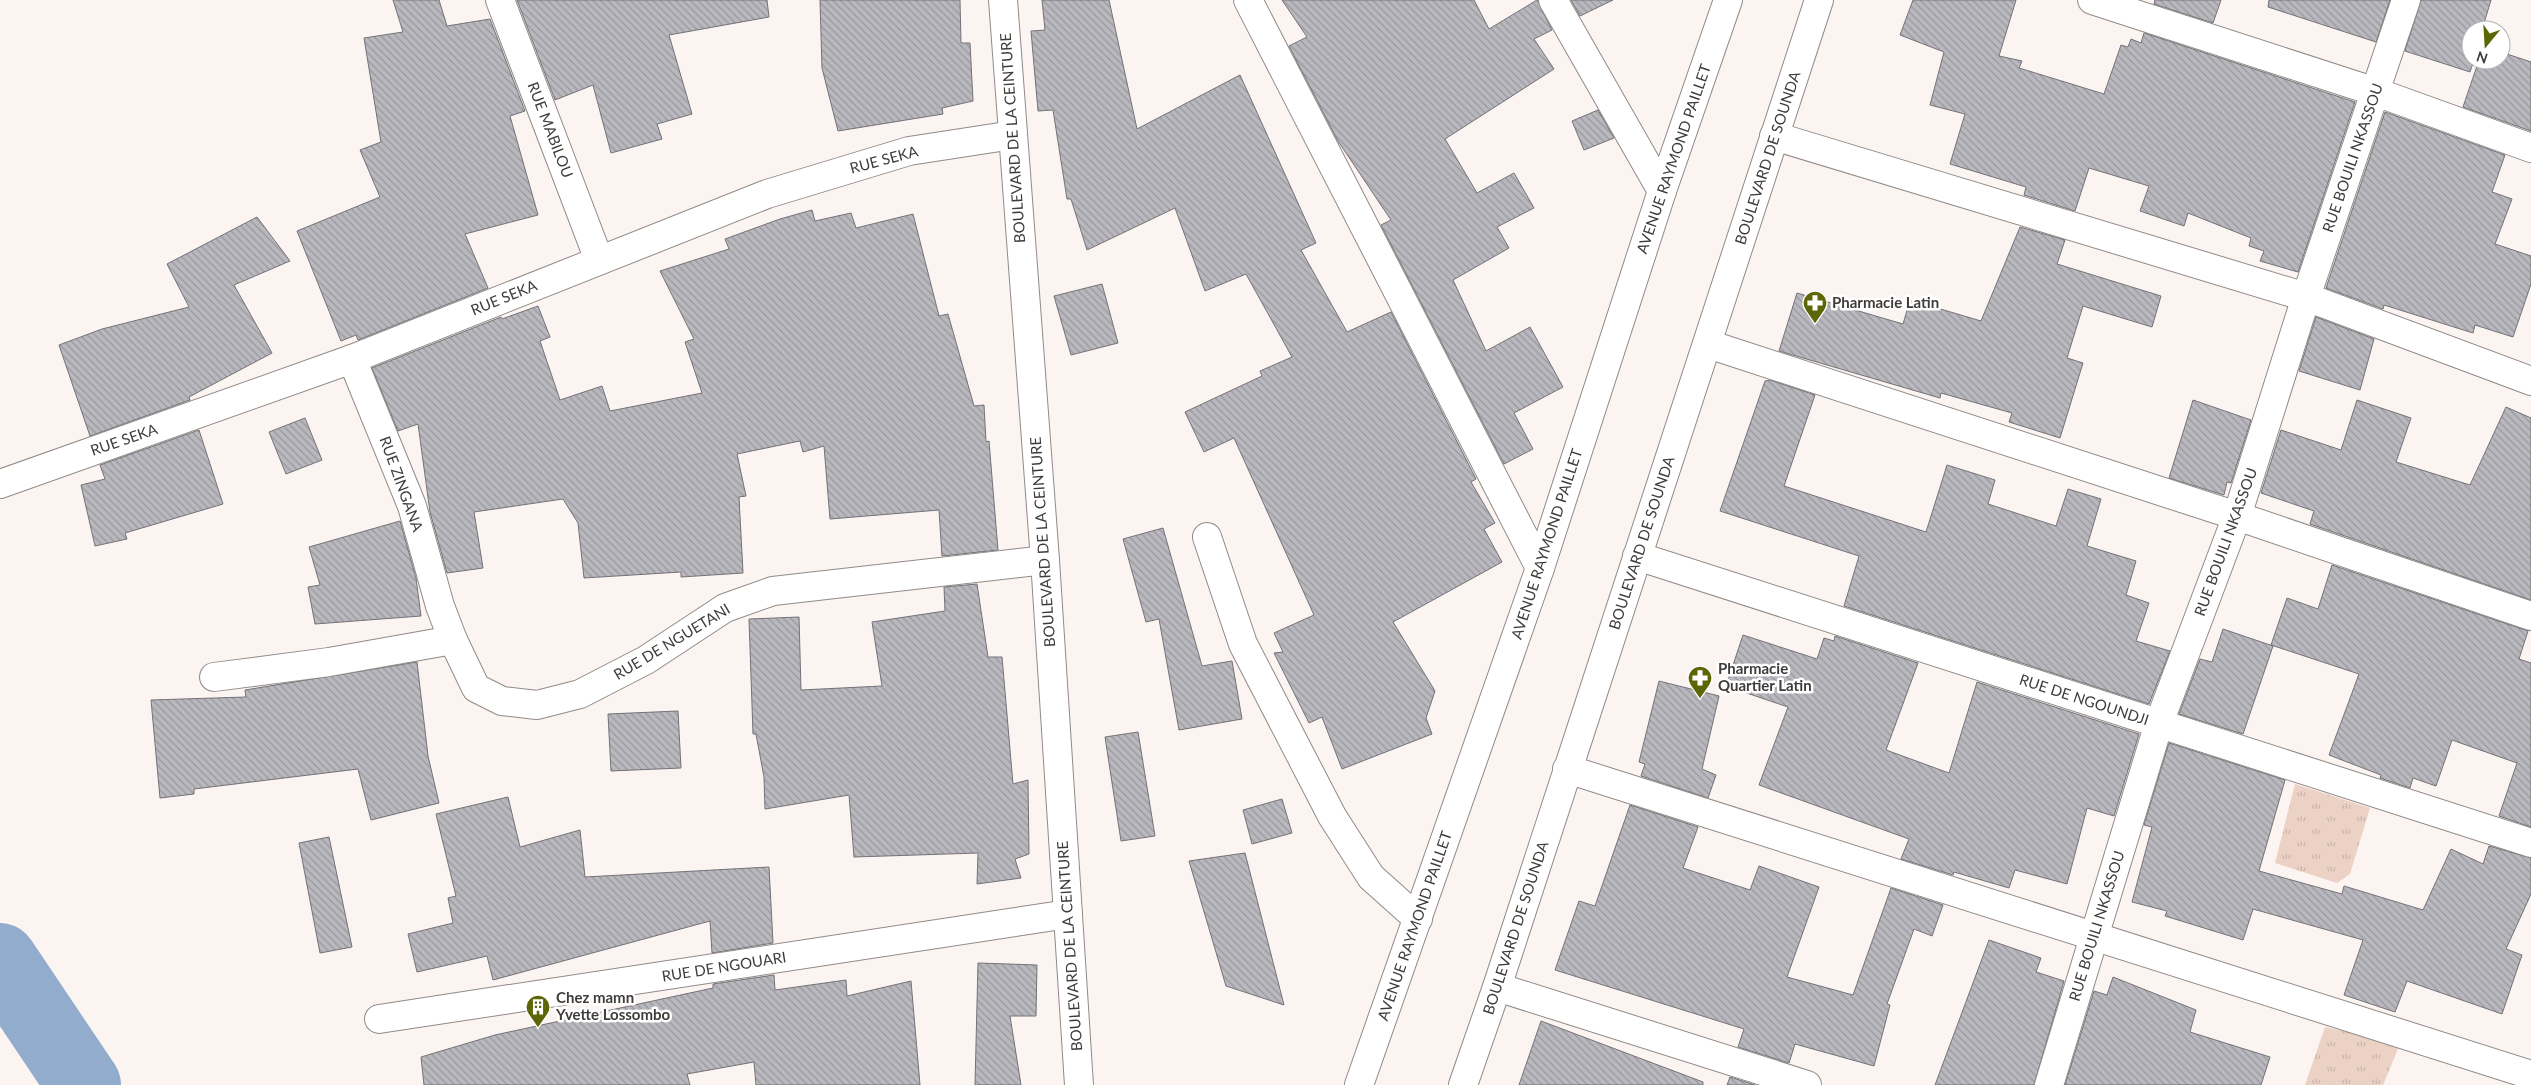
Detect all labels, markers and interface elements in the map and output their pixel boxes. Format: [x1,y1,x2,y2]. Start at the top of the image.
north arrow [2461,20,2511,70]
street label: BOULEVARD DE LA CEINTURE [996,32,1028,244]
text: N [2474,48,2490,68]
street label: AVENUE RAYMOND PAILLET [1632,61,1714,256]
street label: BOULEVARD DE SOUNDA [1731,68,1804,247]
street label: RUE MABILOU [524,79,577,180]
street label: RUE BOUILI NKASSOU [2318,81,2386,235]
street label: RUE SEKA [848,141,921,177]
street label: RUE SEKA [468,275,540,318]
pharmacy icon: Pharmacie Latin [1802,290,1828,324]
place label: Pharmacie Latin [1832,293,1939,311]
street label: RUE SEKA [88,419,160,459]
street label: RUE ZINGANA [376,434,428,535]
street label: BOULEVARD DE LA CEINTURE [1026,436,1058,648]
street label: AVENUE RAYMOND PAILLET [1507,446,1585,641]
street label: BOULEVARD DE SOUNDA [1605,453,1678,632]
street label: RUE BOUILI NKASSOU [2190,465,2260,618]
street label: RUE DE NGUETANI [610,599,733,683]
place label: Pharmacie Quartier Latin [1718,659,1812,694]
pharmacy icon: Pharmacie Quartier Latin [1687,665,1713,699]
street label: RUE DE NGOUNDJI [2017,670,2151,728]
street label: AVENUE RAYMOND PAILLET [1373,828,1455,1023]
street label: BOULEVARD DE SOUNDA [1479,838,1552,1017]
street label: BOULEVARD DE LA CEINTURE [1053,840,1085,1052]
street label: RUE BOUILI NKASSOU [2065,848,2128,1003]
street label: RUE DE NGOUARI [660,947,787,985]
place label: Chez mamn Yvette Lossombo [555,988,671,1023]
building icon: Chez mamn Yvette Lossombo [525,994,551,1028]

